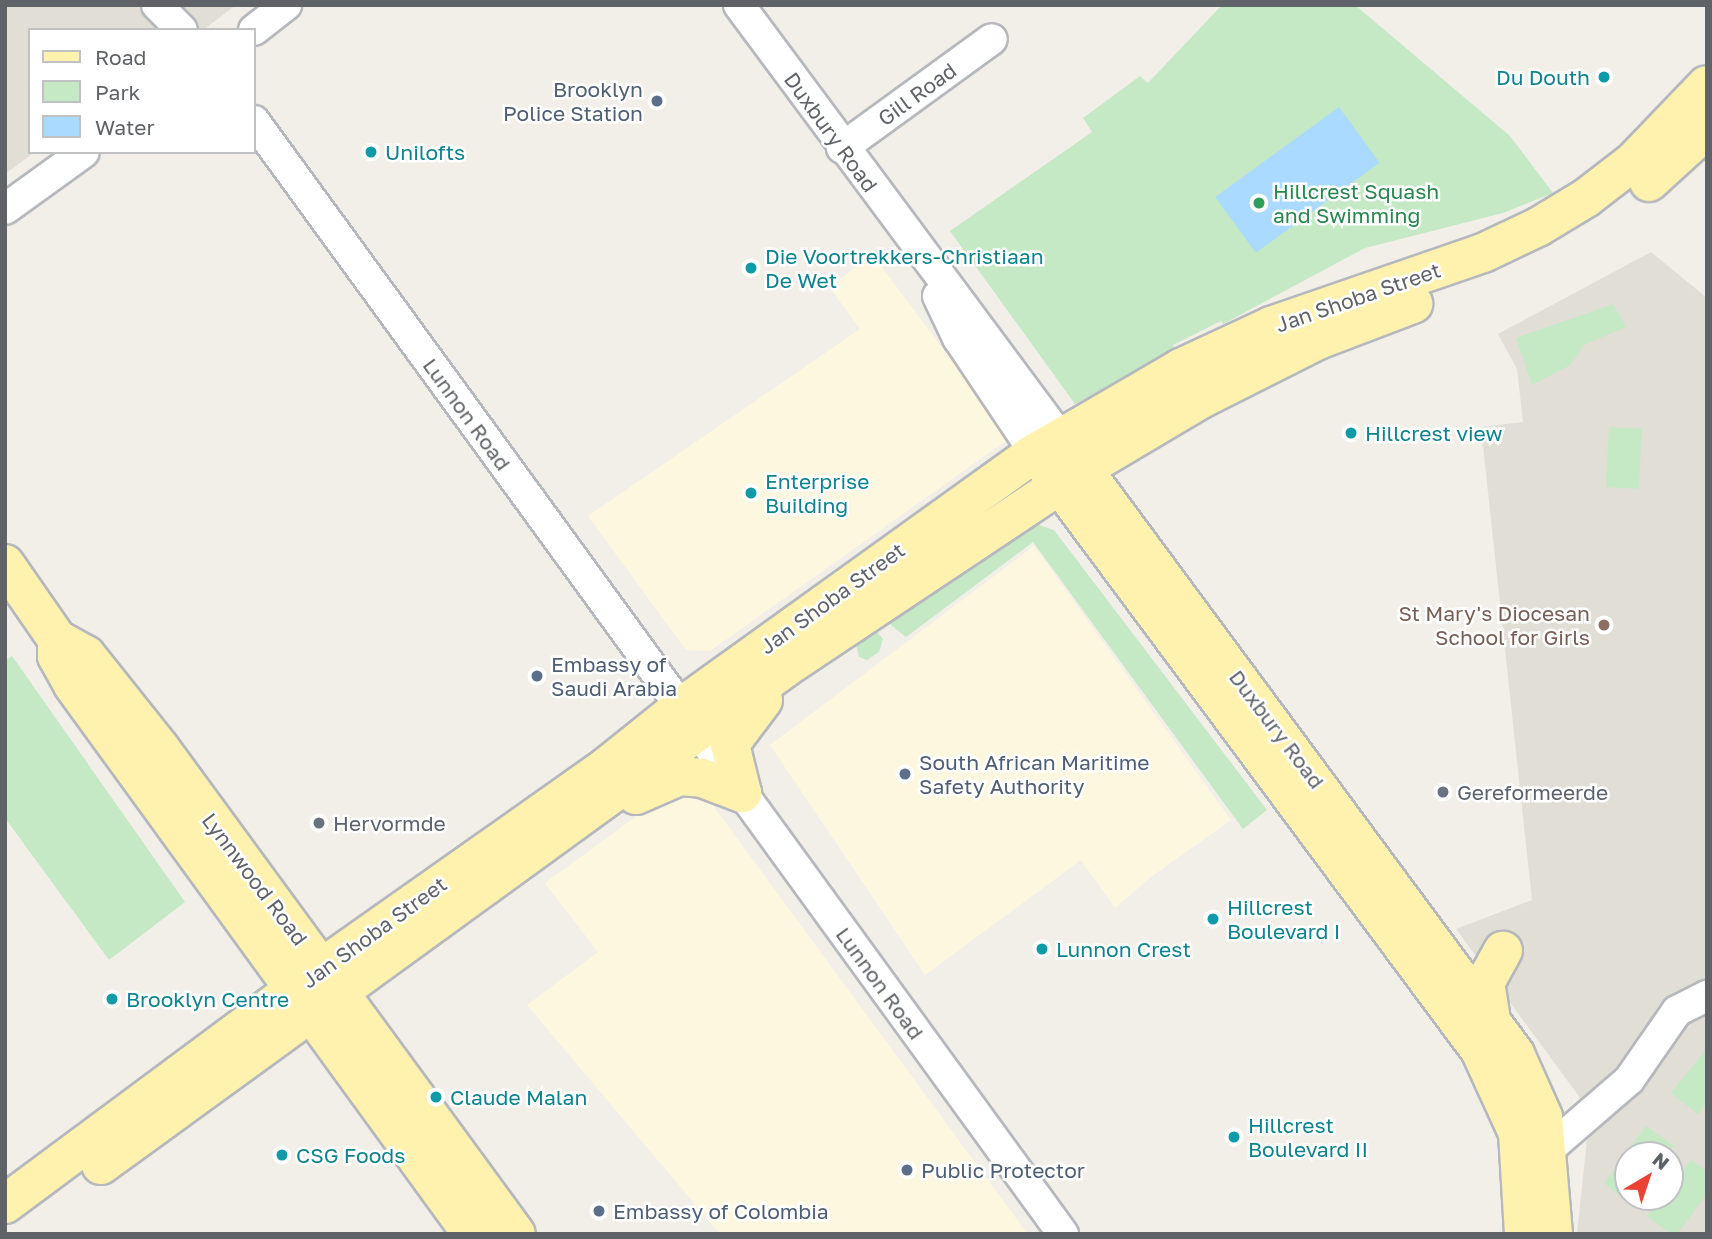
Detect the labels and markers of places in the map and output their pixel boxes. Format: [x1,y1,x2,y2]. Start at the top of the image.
place label: Du Douth [1496,64,1590,90]
marker: Du Douth [1596,69,1612,85]
place label: Brooklyn Police Station [503,76,643,126]
marker: Brooklyn Police Station [649,93,665,109]
place label: Unilofts [385,139,465,165]
marker: Unilofts [363,144,379,160]
place label: Hillcrest Squash and Swimming [1273,178,1439,228]
marker: Hillcrest Squash and Swimming [1251,195,1267,211]
place label: Die Voortrekkers-Christiaan De Wet [765,243,1044,293]
marker: Die Voortrekkers-Christiaan De Wet [743,260,759,276]
place label: Hillcrest view [1365,420,1503,446]
marker: Hillcrest view [1343,425,1359,441]
place label: Enterprise Building [765,468,869,518]
marker: Enterprise Building [743,485,759,501]
place label: St Mary's Diocesan School for Girls [1399,600,1590,650]
marker: St Mary's Diocesan School for Girls [1596,617,1612,633]
place label: Embassy of Saudi Arabia [551,651,677,701]
marker: Embassy of Saudi Arabia [529,668,545,684]
place label: South African Maritime Safety Authority [919,749,1149,799]
marker: South African Maritime Safety Authority [897,766,913,782]
place label: Gereformeerde [1457,779,1608,805]
marker: Gereformeerde [1435,784,1451,800]
place label: Hervormde [333,810,446,836]
marker: Hervormde [311,815,327,831]
place label: Hillcrest Boulevard I [1227,894,1340,944]
marker: Hillcrest Boulevard I [1205,911,1221,927]
place label: Lunnon Crest [1056,936,1191,962]
marker: Lunnon Crest [1034,941,1050,957]
place label: Brooklyn Centre [126,986,289,1012]
marker: Brooklyn Centre [104,991,120,1007]
place label: Claude Malan [450,1084,587,1110]
marker: Claude Malan [428,1089,444,1105]
place label: Hillcrest Boulevard II [1248,1112,1368,1162]
marker: Hillcrest Boulevard II [1226,1129,1242,1145]
place label: CSG Foods [296,1142,405,1168]
marker: CSG Foods [274,1147,290,1163]
place label: Public Protector [921,1157,1085,1183]
marker: Public Protector [899,1162,915,1178]
place label: Embassy of Colombia [613,1198,829,1224]
marker: Embassy of Colombia [591,1203,607,1219]

